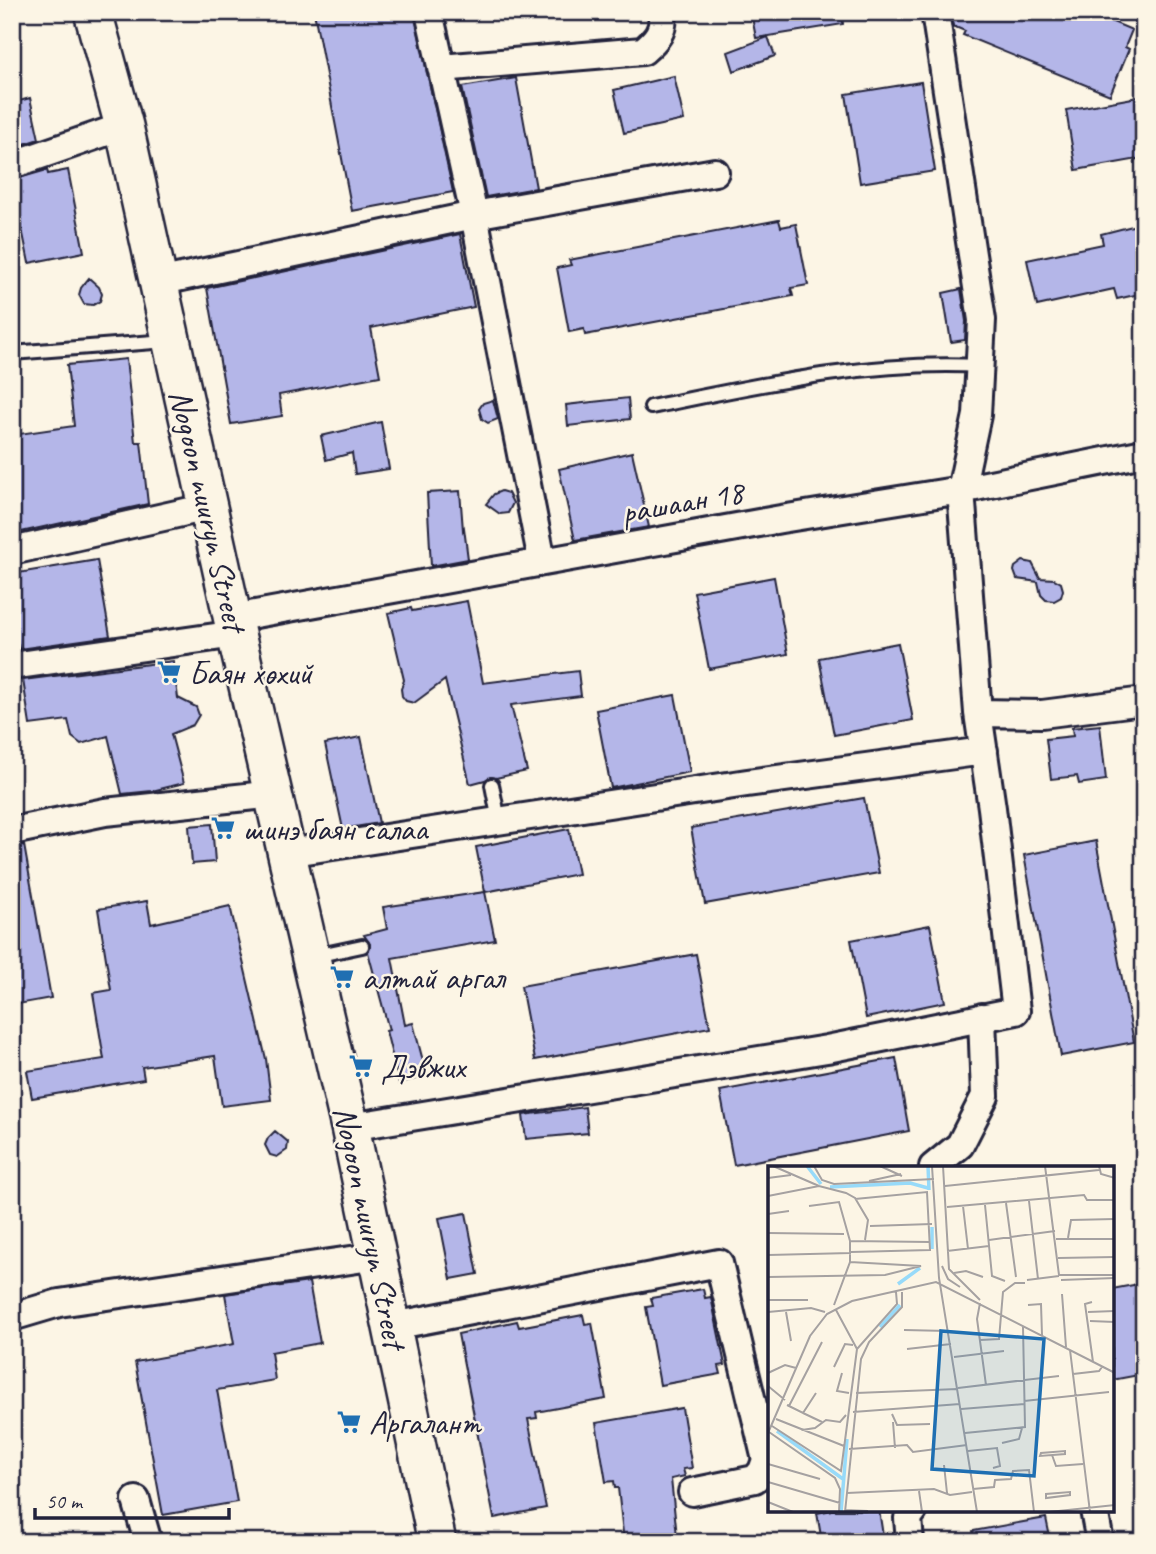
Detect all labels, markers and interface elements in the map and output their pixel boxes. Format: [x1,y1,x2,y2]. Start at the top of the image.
street label: Nogoon nuuryn Street [160,385,257,639]
street label: рашаан 18 [618,470,749,533]
place label: Баян хөхий [189,652,314,694]
supermarket icon: Баян хөхий [155,658,183,686]
place label: шинэ баян салаа [243,808,429,850]
supermarket icon: шинэ баян салаа [209,814,237,842]
place label: алтай аргал [362,957,507,999]
supermarket icon: алтай аргал [328,963,356,991]
place label: Дэвжих [381,1046,468,1088]
supermarket icon: Дэвжих [347,1052,375,1080]
street label: Nogoon nuuryn Street [324,1102,417,1356]
inset map [768,1166,1114,1512]
place label: Аргалант [369,1402,482,1444]
supermarket icon: Аргалант [335,1408,363,1436]
scale bar [35,1477,229,1521]
text: 50 m [46,1488,84,1514]

